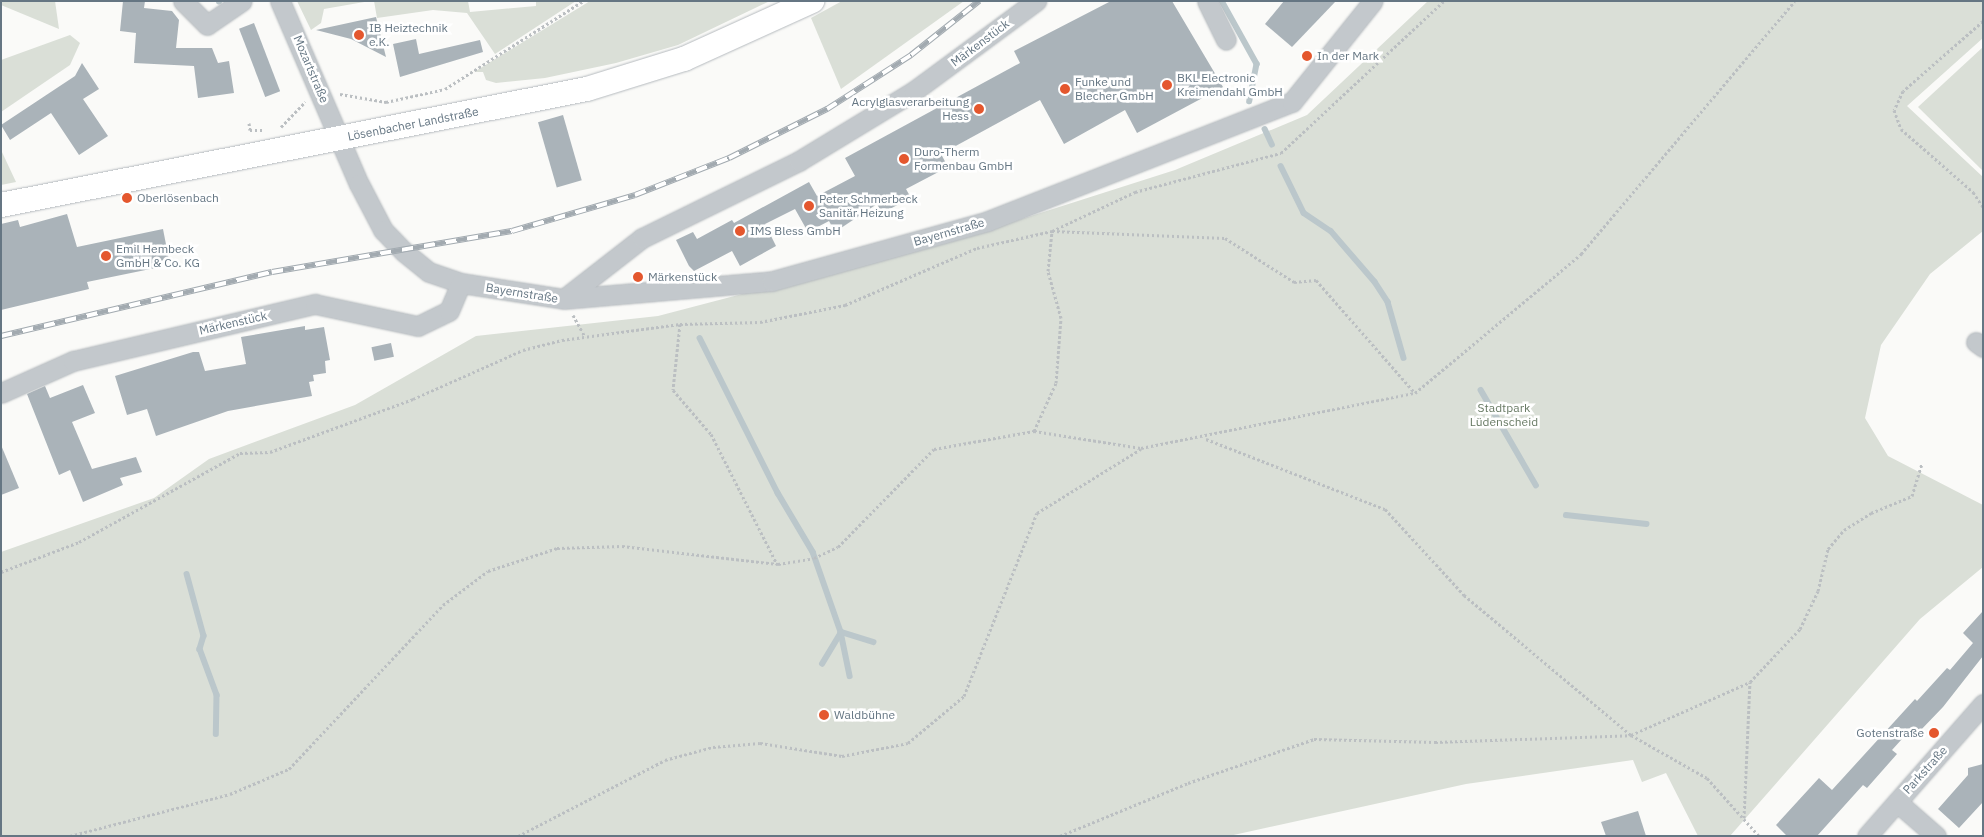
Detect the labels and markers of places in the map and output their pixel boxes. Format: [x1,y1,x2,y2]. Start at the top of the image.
place label: IB Heiztechnik e.K. [369,21,448,49]
marker: IB Heiztechnik e.K. [353,29,365,41]
place label: In der Mark [1317,49,1379,63]
marker: In der Mark [1301,50,1313,62]
place label: BKL Electronic Kreimendahl GmbH [1177,71,1283,99]
place label: Funke und Blecher GmbH [1075,75,1154,103]
marker: BKL Electronic Kreimendahl GmbH [1161,79,1173,91]
marker: Funke und Blecher GmbH [1059,83,1071,95]
place label: Acrylglasverarbeitung Hess [852,95,969,123]
marker: Acrylglasverarbeitung Hess [973,103,985,115]
place label: Duro-Therm Formenbau GmbH [914,145,1013,173]
marker: Duro-Therm Formenbau GmbH [898,153,910,165]
place label: Oberlösenbach [137,191,219,205]
marker: Oberlösenbach [121,192,133,204]
place label: Peter Schmerbeck Sanitär Heizung [819,192,918,220]
marker: Peter Schmerbeck Sanitär Heizung [803,200,815,212]
place label: IMS Bless GmbH [750,224,841,238]
marker: IMS Bless GmbH [734,225,746,237]
place label: Emil Hembeck GmbH & Co. KG [116,242,200,270]
marker: Emil Hembeck GmbH & Co. KG [100,250,112,262]
place label: Märkenstück [648,270,717,284]
marker: Märkenstück [632,271,644,283]
place label: Waldbühne [834,708,895,722]
marker: Waldbühne [818,709,830,721]
place label: Gotenstraße [1856,726,1924,740]
marker: Gotenstraße [1928,727,1940,739]

